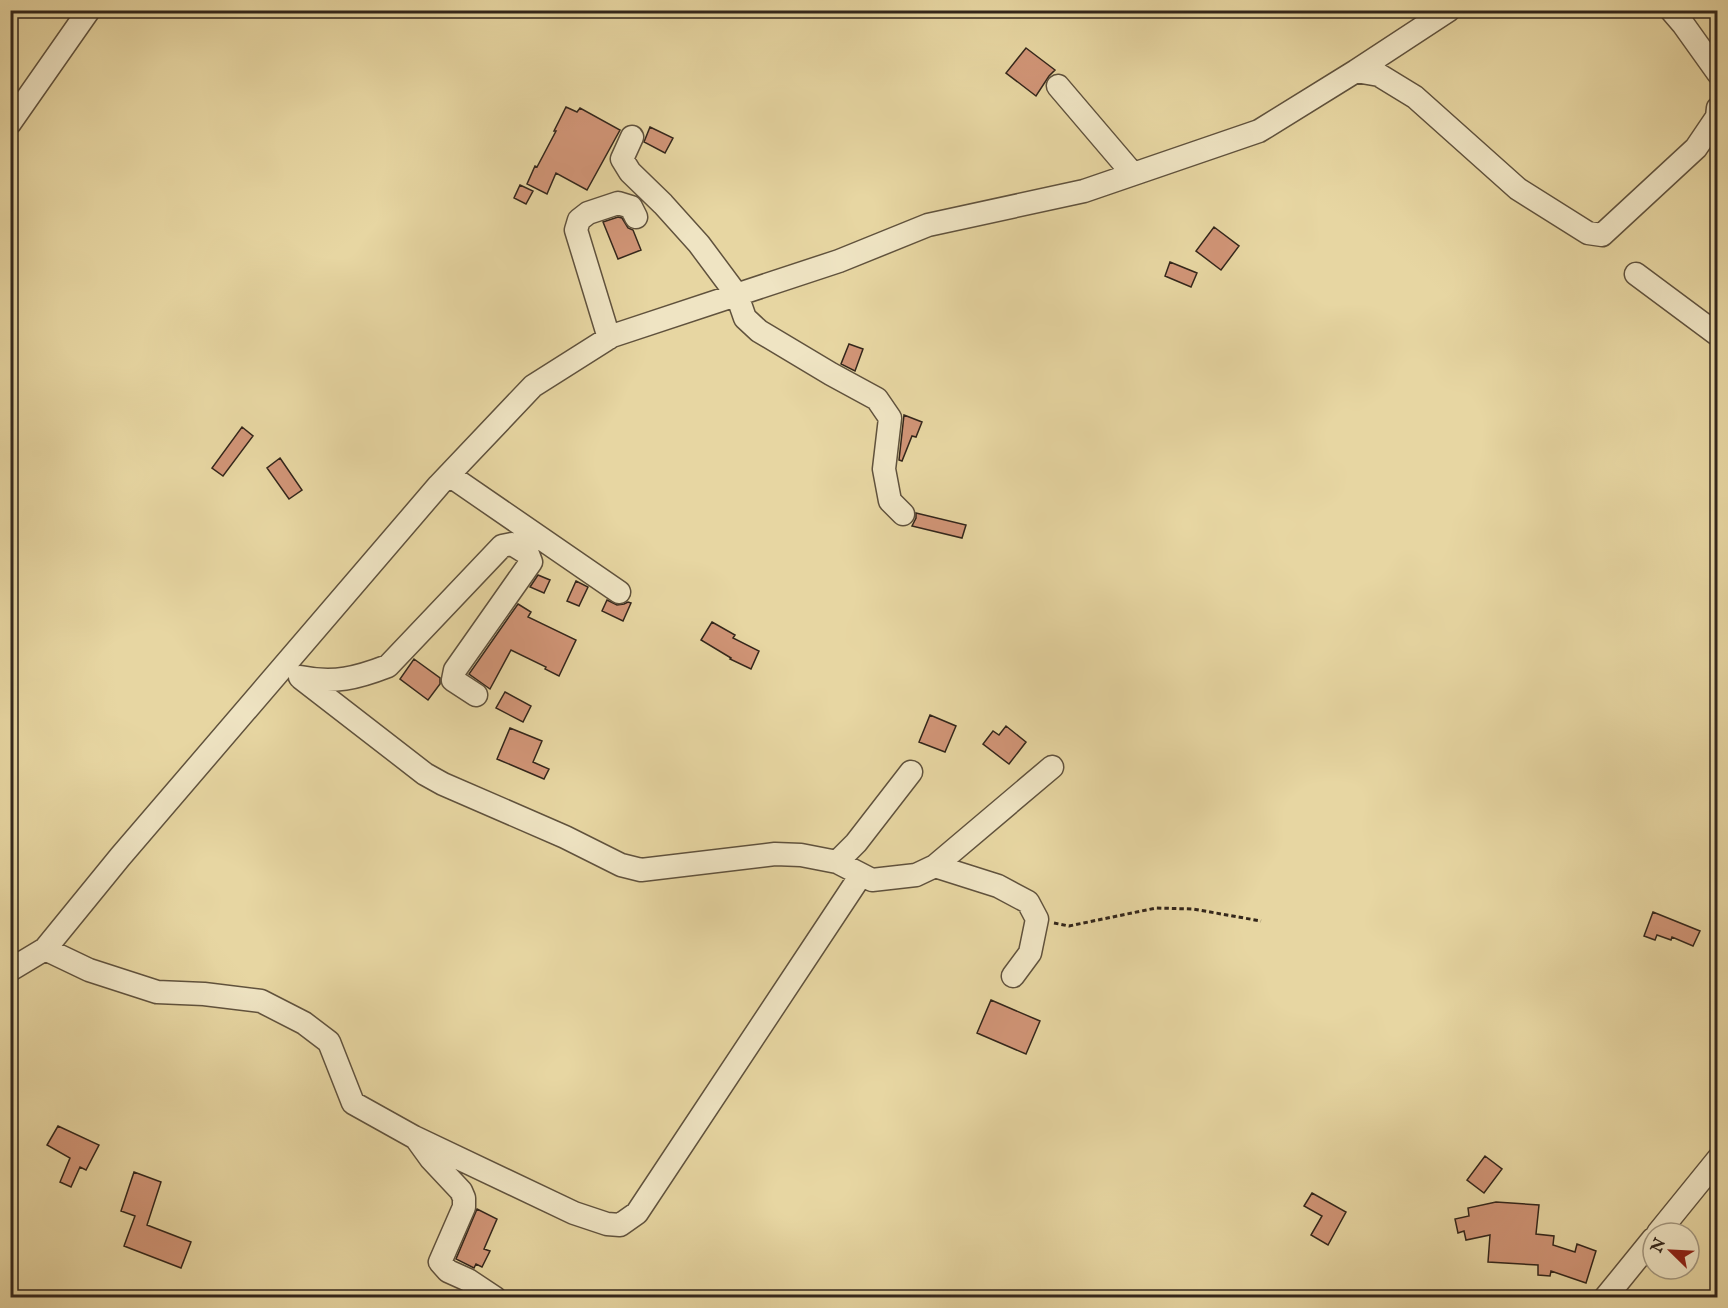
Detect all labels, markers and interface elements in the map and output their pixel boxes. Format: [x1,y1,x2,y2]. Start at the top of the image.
north arrow [1641,1221,1701,1281]
text: N [1647,1235,1671,1257]

